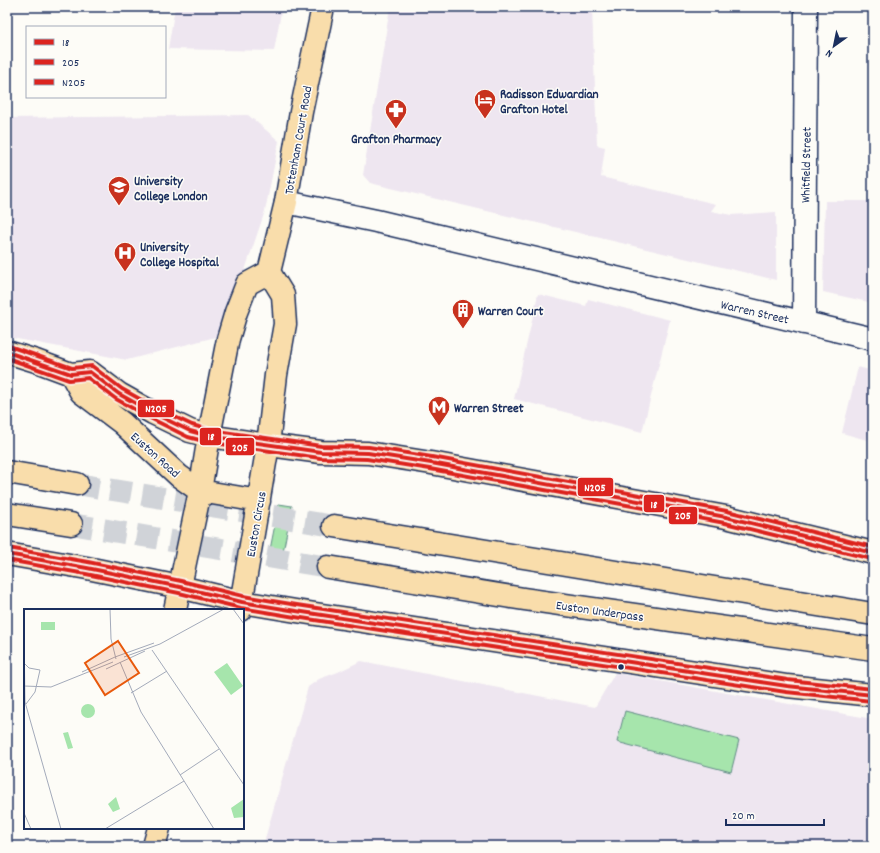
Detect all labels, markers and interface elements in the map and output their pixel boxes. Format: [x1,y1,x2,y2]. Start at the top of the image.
legend [26,26,166,98]
north arrow [814,26,854,66]
text: 18 [62,35,70,52]
text: N [823,44,836,61]
text: 205 [62,55,79,72]
text: N205 [62,75,85,92]
street label: Tottenham Court Road [281,85,318,196]
place label: Radisson Edwardian Grafton Hotel [500,86,599,120]
hotel icon: Radisson Edwardian Grafton Hotel [472,87,498,120]
pharmacy icon: Grafton Pharmacy [383,97,409,130]
street label: Whitfield Street [797,127,818,203]
place label: Grafton Pharmacy [351,131,442,150]
place label: University College London [134,173,208,207]
school or university icon: University College London [106,174,132,207]
place label: University College Hospital [140,239,220,273]
hospital icon: University College Hospital [112,240,138,273]
street label: Warren Street [718,296,791,331]
building icon: Warren Court [450,297,476,330]
place label: Warren Court [478,303,544,322]
metro station icon: Warren Street [426,394,452,427]
line badge: N205 [137,399,175,418]
place label: Warren Street [454,400,524,419]
text: N205 [145,402,167,418]
line badge: 18 [199,427,222,446]
street label: Euston Road [125,428,183,483]
text: 18 [208,430,215,446]
line badge: 205 [225,437,255,456]
text: 205 [232,441,248,457]
line badge: N205 [577,477,614,497]
text: N205 [584,481,606,497]
street label: Euston Circus [242,490,273,559]
line badge: 18 [643,494,665,513]
text: 18 [651,498,658,514]
line badge: 205 [668,506,698,525]
text: 205 [675,509,691,525]
street label: Euston Underpass [555,597,645,628]
inset map [24,609,244,829]
unlabelled marker [616,662,626,672]
scale bar [726,801,824,827]
text: 20 m [732,808,755,825]

